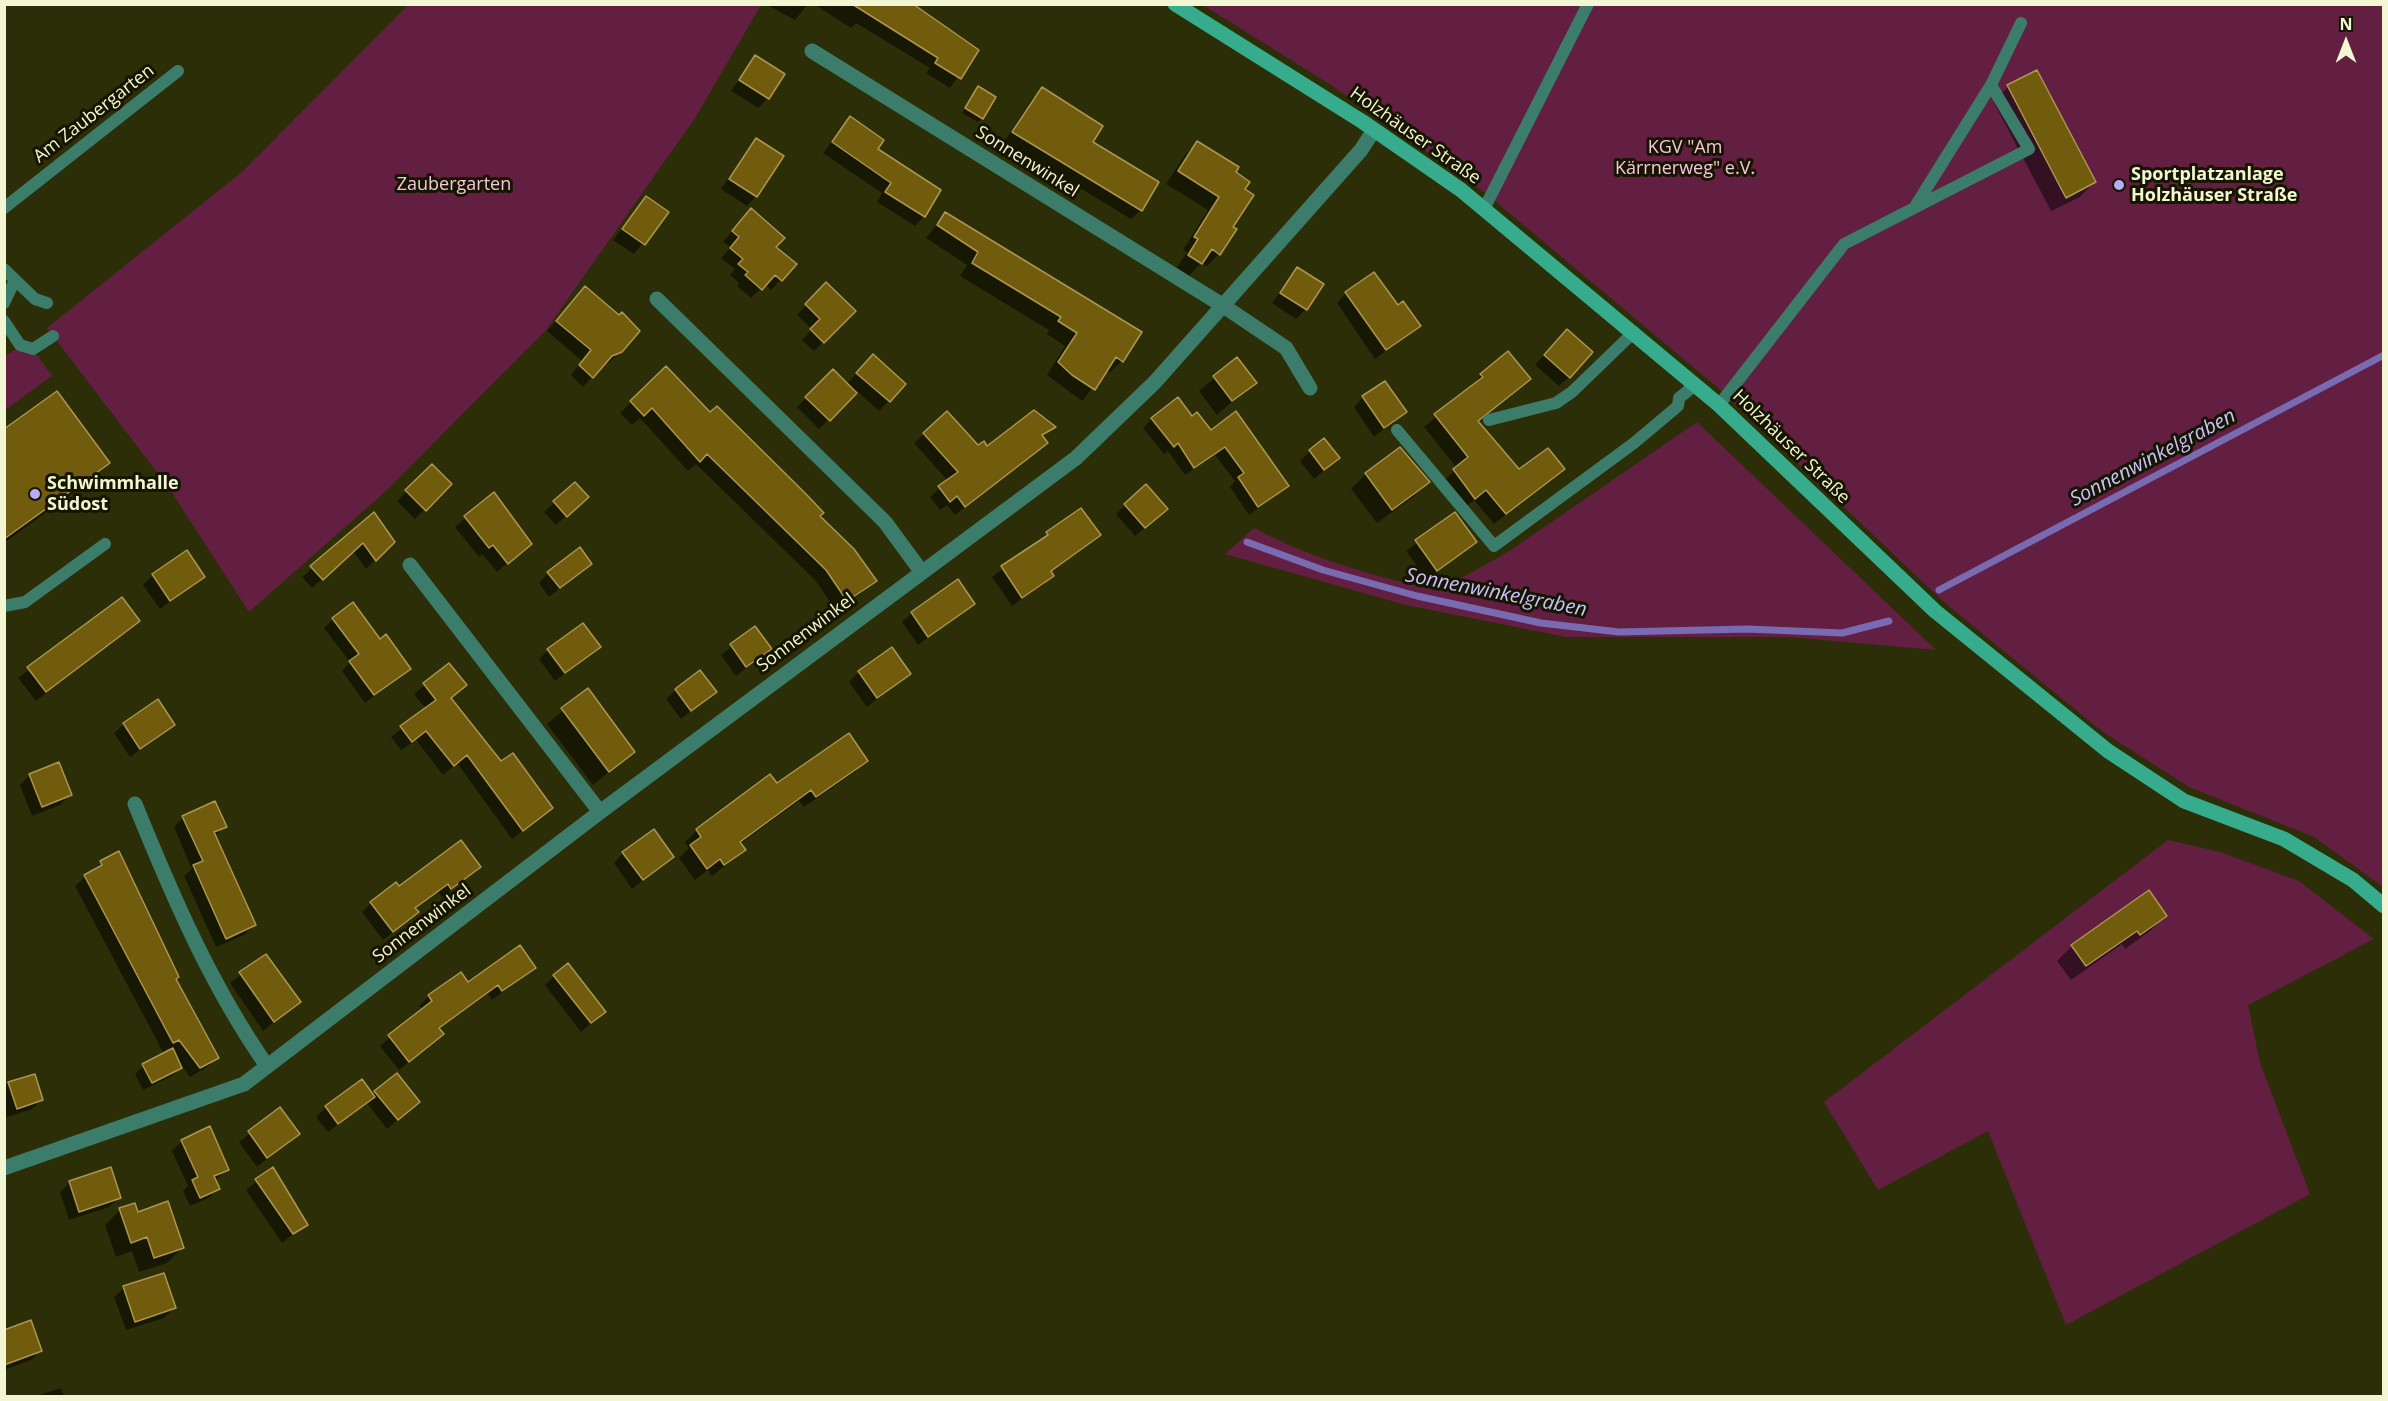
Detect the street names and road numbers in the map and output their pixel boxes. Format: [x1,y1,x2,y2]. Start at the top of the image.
street label: Am Zaubergarten [29,60,159,168]
street label: Holzhäuser Straße [1345,83,1485,189]
street label: Sonnenwinkel [971,122,1083,202]
street label: Holzhäuser Straße [1728,385,1854,509]
street label: Sonnenwinkel [753,589,859,677]
street label: Sonnenwinkel [369,880,475,968]

